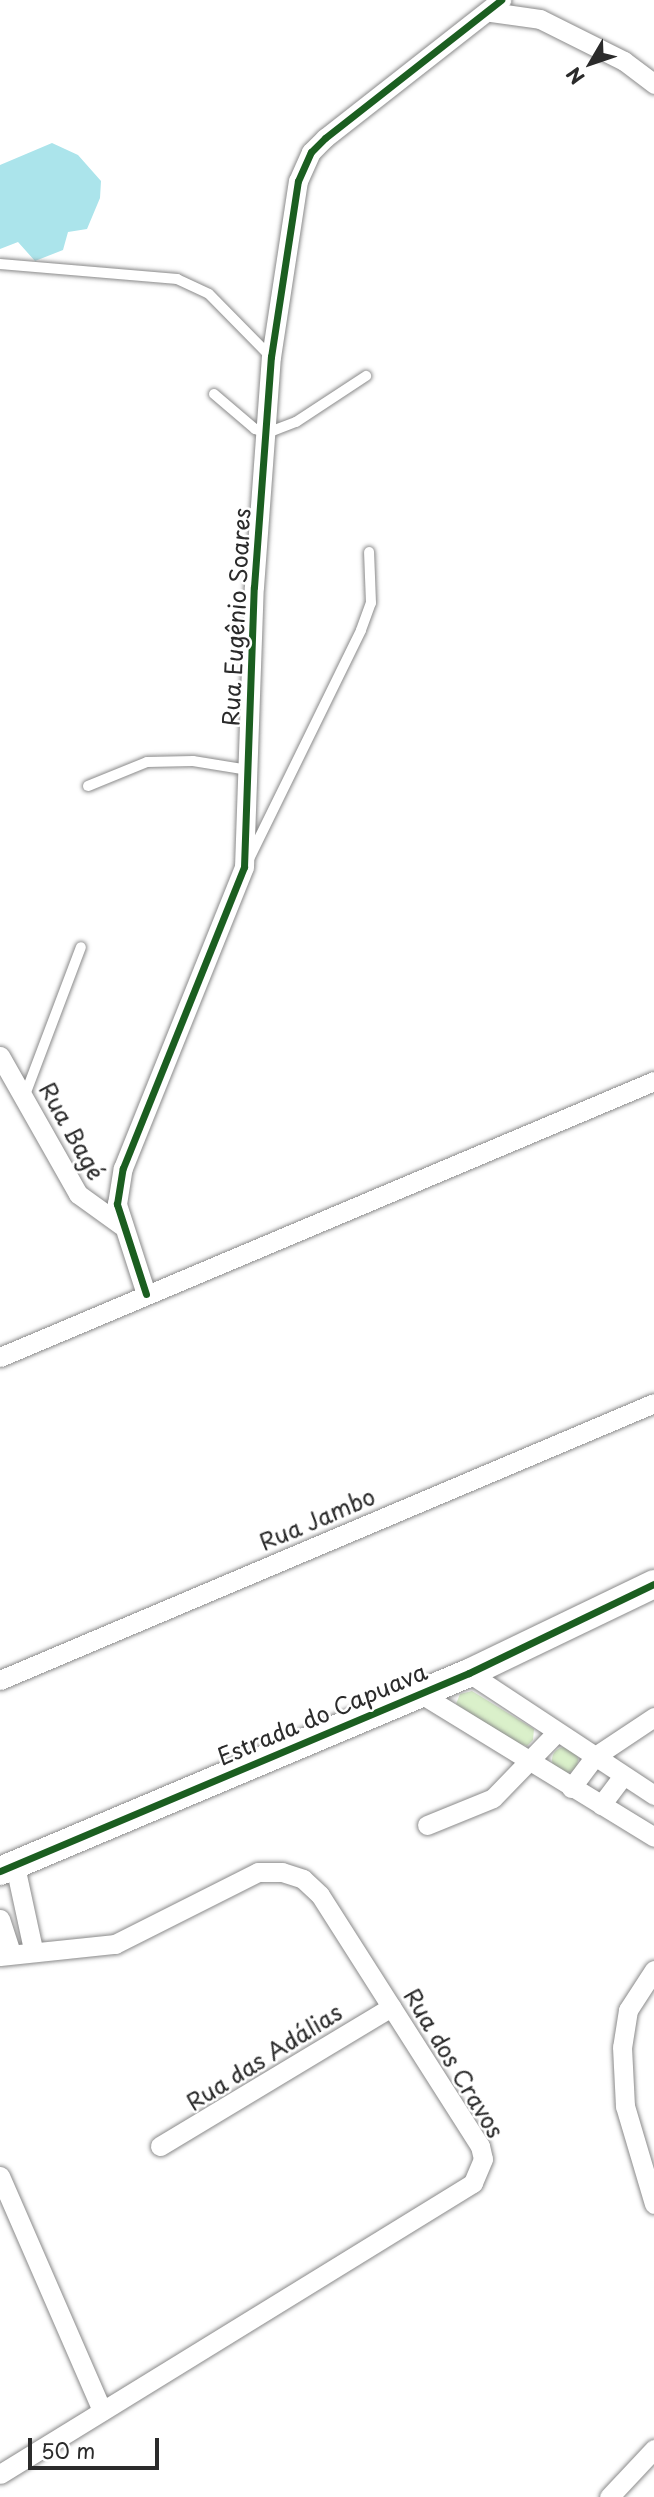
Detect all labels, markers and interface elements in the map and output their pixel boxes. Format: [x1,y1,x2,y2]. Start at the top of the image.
north arrow [556,28,626,98]
text: N [559,62,590,91]
street label: Rua Eugênio Soares [216,507,256,727]
street label: Rua Bagé [34,1077,110,1185]
street label: Rua Jambo [254,1482,380,1556]
street label: Estrada do Capuava [213,1657,431,1771]
street label: Rua dos Cravos [398,1982,510,2144]
street label: Rua das Adálias [180,1997,348,2117]
scale bar [32,2424,163,2468]
text: 50 m [41,2434,95,2466]

